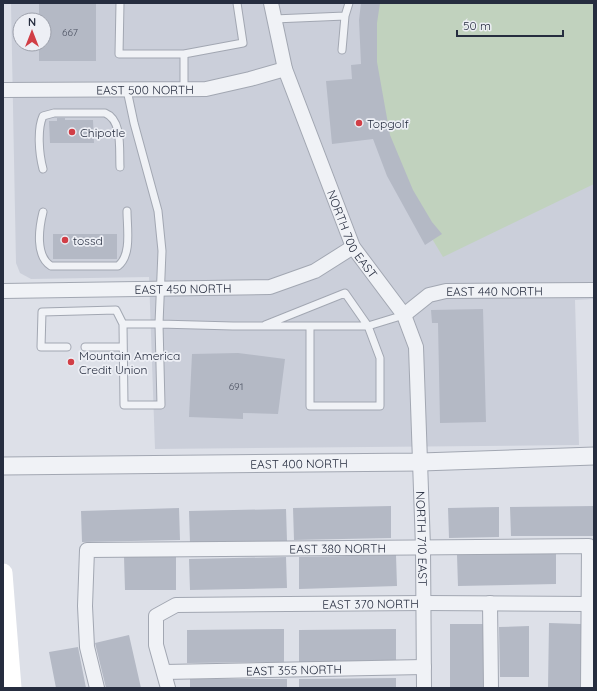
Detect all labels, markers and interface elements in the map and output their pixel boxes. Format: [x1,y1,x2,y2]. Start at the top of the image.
north arrow [12,12,52,52]
scale bar [457,12,563,38]
text: N [28,15,36,29]
text: 50 m [463,18,491,33]
house number: 667 [62,26,78,39]
street label: EAST 500 NORTH [96,82,194,97]
place label: Topgolf [367,116,410,131]
marker: Topgolf [354,118,364,128]
place label: Chipotle [80,125,125,140]
marker: Chipotle [67,127,77,137]
street label: NORTH 700 EAST [324,188,381,281]
place label: tossd [73,233,103,248]
marker: tossd [60,235,70,245]
street label: EAST 450 NORTH [134,280,232,297]
street label: EAST 440 NORTH [446,283,543,298]
place label: Mountain America Credit Union [79,348,180,377]
marker: Mountain America Credit Union [66,357,76,367]
house number: 691 [229,380,243,393]
street label: EAST 400 NORTH [250,455,348,471]
street label: NORTH 710 EAST [414,491,431,586]
street label: EAST 380 NORTH [289,540,386,556]
street label: EAST 370 NORTH [322,596,419,611]
street label: EAST 355 NORTH [246,661,342,678]

